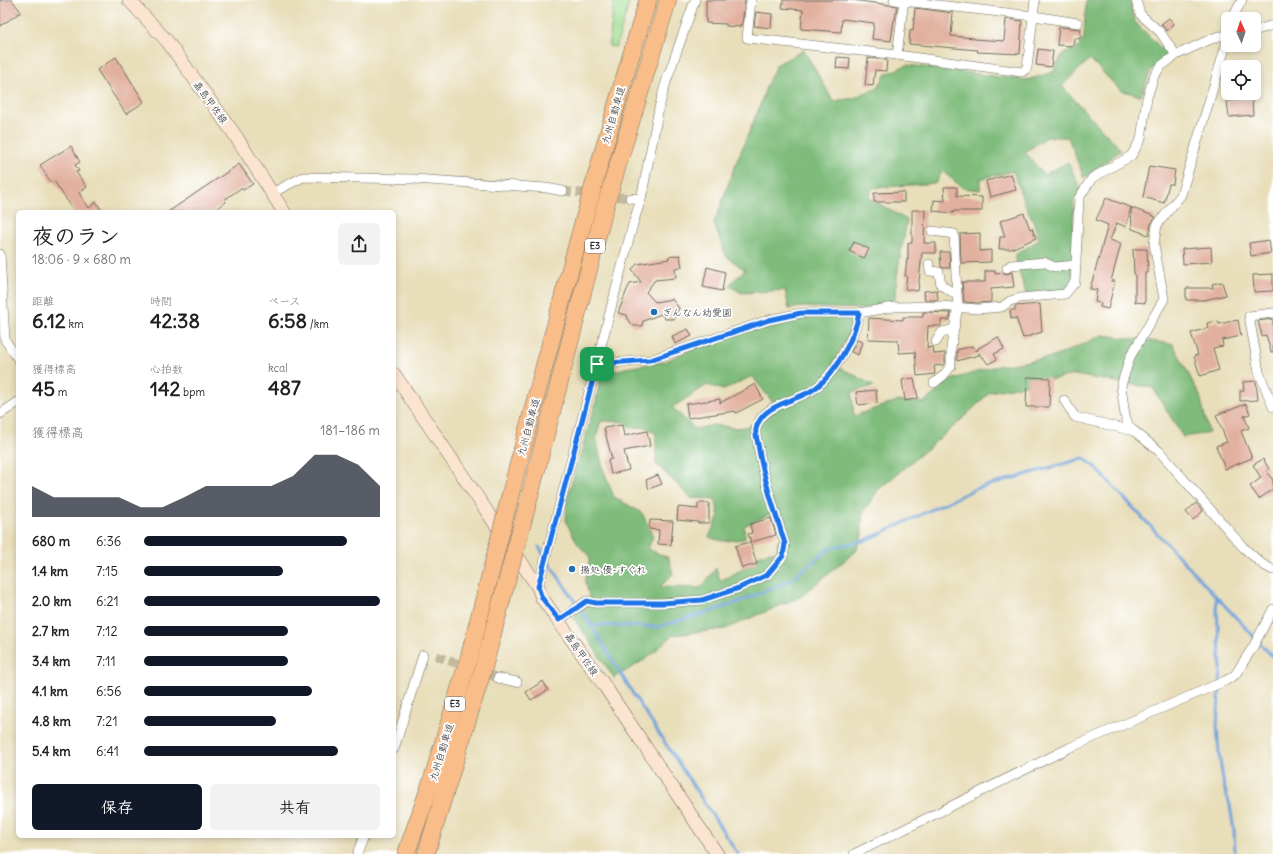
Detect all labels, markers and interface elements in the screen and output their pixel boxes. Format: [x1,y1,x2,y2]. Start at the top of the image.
north arrow [1221,12,1261,52]
map controls [1221,12,1261,100]
button: locate [1221,60,1261,100]
street label: 嘉島甲佐線 [191,78,231,126]
street label: 九州自動車道 [599,85,628,146]
text: 夜のラン [32,222,120,250]
button: share [338,223,380,265]
road number: E3 [585,239,605,253]
text: 18:06 · 9 × 680 m [32,251,131,268]
text: 距離 [32,294,54,308]
text: 時間 [150,294,172,308]
text: ペース [268,294,300,308]
place label: ぎんなん幼愛園 [662,306,732,319]
marker: ぎんなん幼愛園 [649,307,659,317]
text: 6.12 [32,308,66,333]
text: 42:38 [150,308,200,333]
text: 6:58 [268,308,307,333]
text: km [66,317,84,331]
text: /km [307,317,329,331]
pin [580,347,614,381]
icon: arrive [586,353,608,375]
text: kcal [268,361,288,375]
text: 獲得標高 [32,362,76,376]
text: 心拍数 [150,362,183,376]
text: 487 [268,375,301,400]
text: 45 [32,376,55,401]
text: 142 [150,376,180,401]
text: m [55,385,67,399]
text: bpm [180,385,205,399]
street label: 九州自動車道 [514,396,543,458]
text: 181–186 m [320,422,380,439]
text: 獲得標高 [32,424,84,441]
text: 680 m [32,533,70,550]
text: 6:36 [96,533,121,550]
text: 1.4 km [32,563,68,580]
text: 7:15 [96,563,118,580]
place label: 揚処 優-すぐれ [580,563,646,576]
marker: 揚処 優-すぐれ [567,564,577,574]
text: 2.0 km [32,593,72,610]
text: 6:21 [96,593,119,610]
text: 2.7 km [32,623,69,640]
text: 7:12 [96,623,118,640]
street label: 嘉島甲佐線 [562,630,601,678]
text: 3.4 km [32,653,70,670]
text: 7:11 [96,653,116,670]
text: 4.1 km [32,683,68,700]
text: 6:56 [96,683,121,700]
road number: E3 [445,697,465,711]
text: 4.8 km [32,713,71,730]
text: 7:21 [96,713,118,730]
street label: 九州自動車道 [426,722,456,783]
text: 5.4 km [32,743,71,760]
text: 6:41 [96,743,119,760]
button: 保存 [32,784,202,830]
button: 共有 [210,784,380,830]

